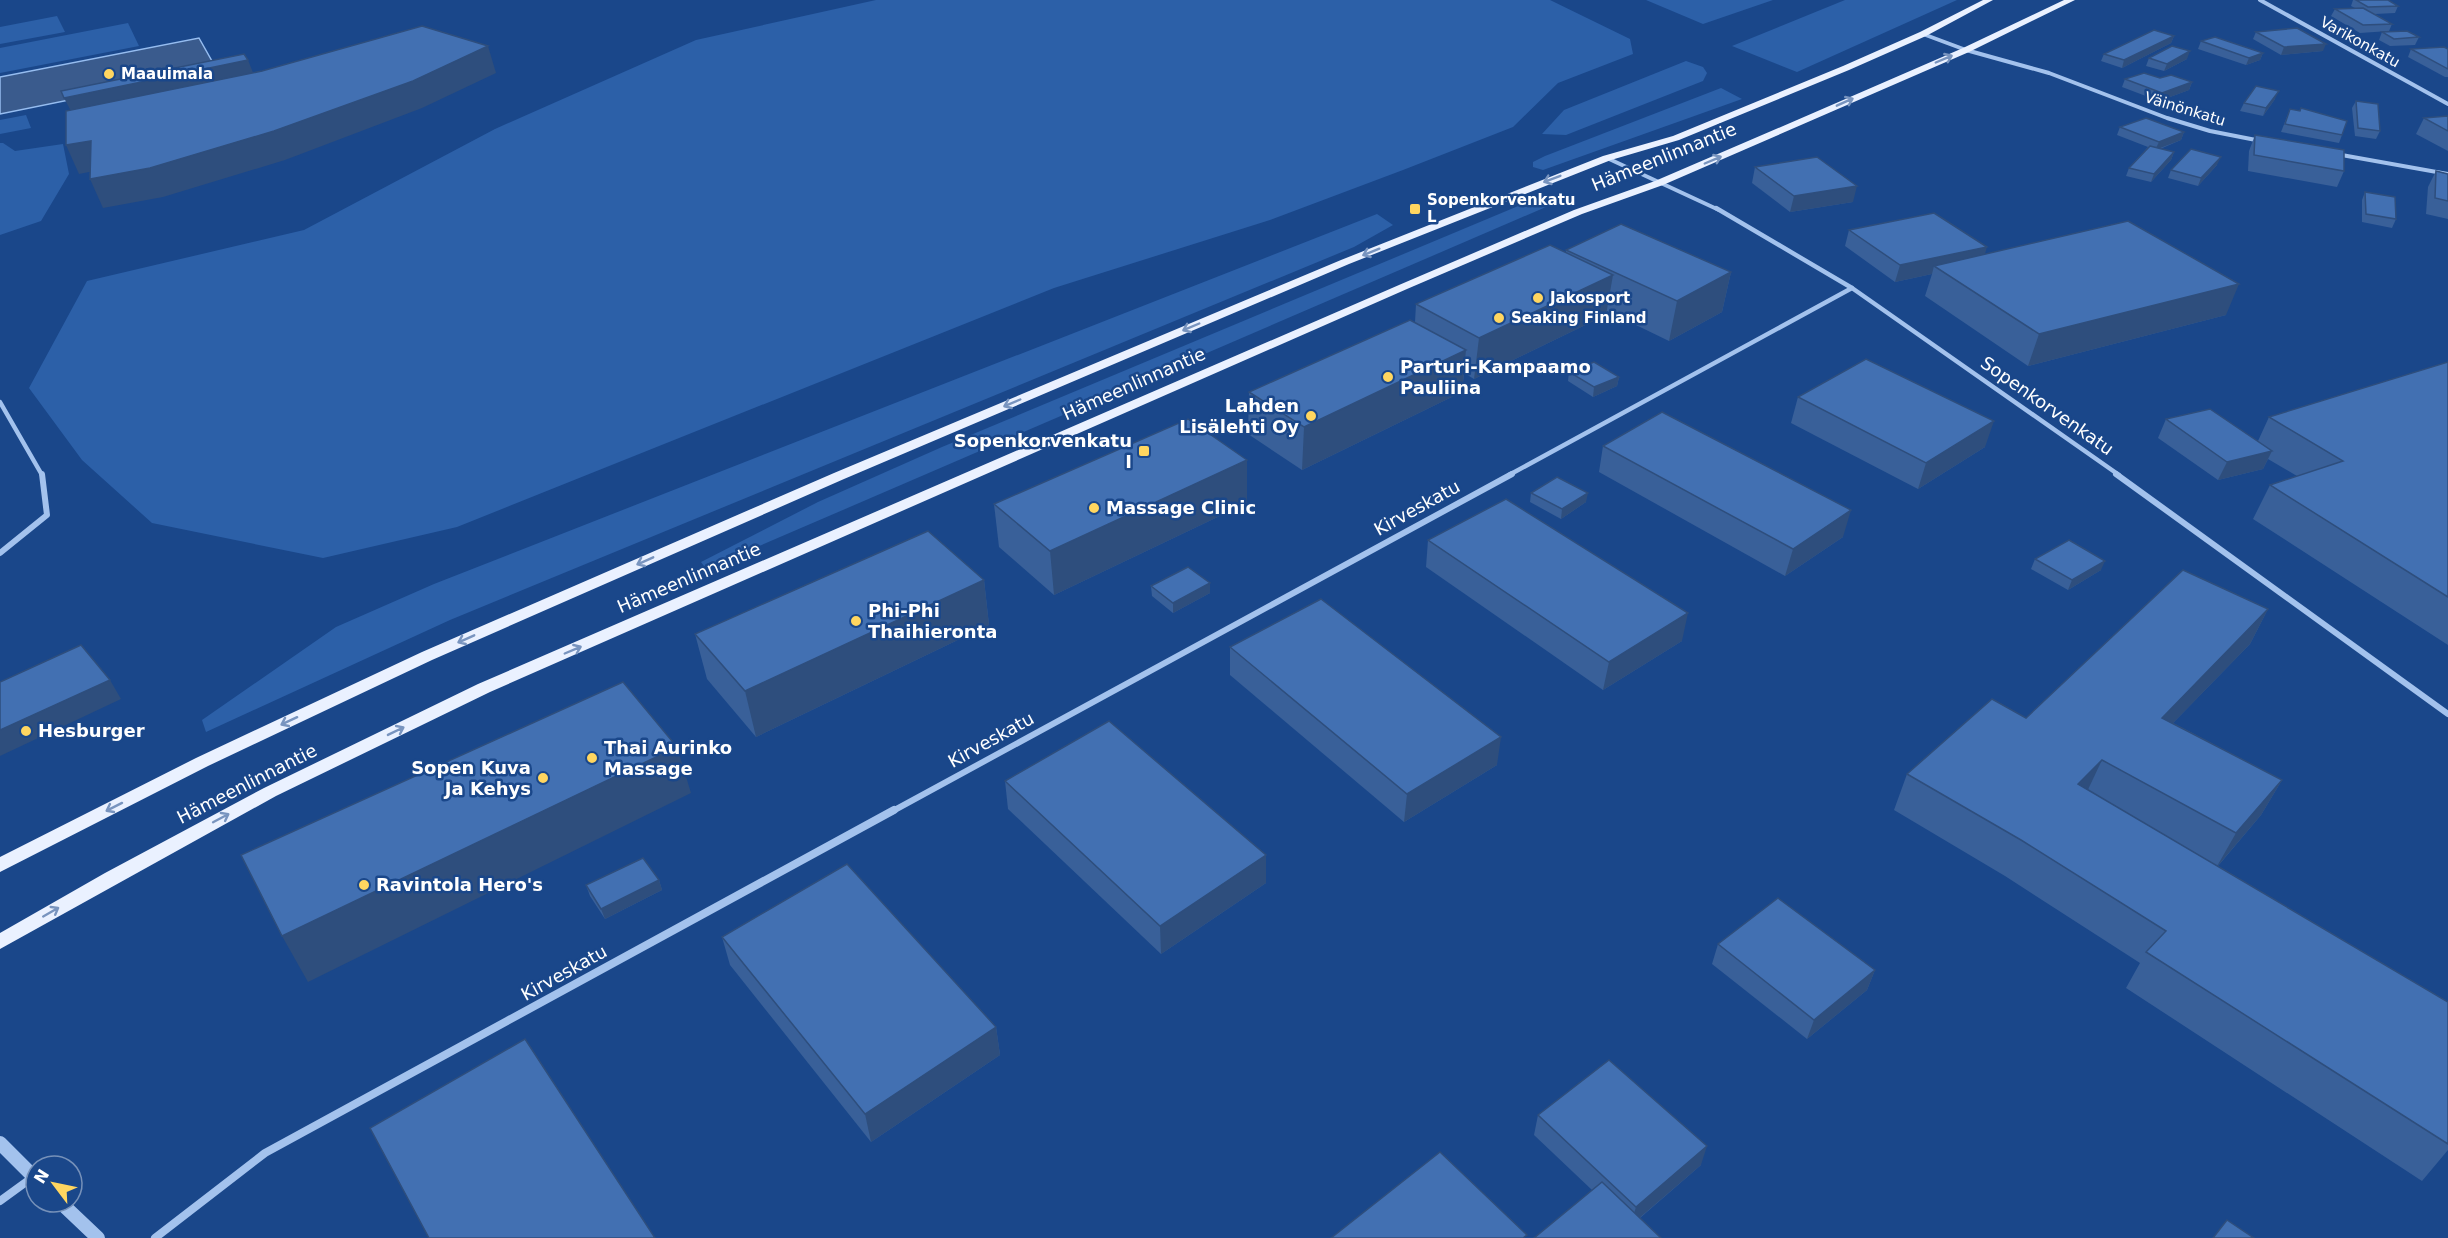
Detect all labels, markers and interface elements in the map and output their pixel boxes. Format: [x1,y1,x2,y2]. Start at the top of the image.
street label: Varikonkatu [2317,13,2403,71]
one-way arrow [1934,53,1953,64]
place label: Maauimala [121,65,213,83]
marker: Maauimala [102,67,116,81]
street label: Väinönkatu [2142,88,2228,130]
one-way arrow [1836,96,1854,107]
street label: Hämeenlinnantie [1588,118,1739,195]
one-way arrow [1703,153,1721,165]
one-way arrow [1543,174,1562,185]
place label: Sopenkorvenkatu L [1427,191,1576,226]
marker: Sopenkorvenkatu L [1408,202,1422,216]
one-way arrow [1362,247,1381,258]
place label: Jakosport [1549,289,1630,307]
marker: Jakosport [1531,291,1545,305]
place label: Seaking Finland [1511,309,1647,327]
marker: Seaking Finland [1492,311,1506,325]
one-way arrow [1183,322,1201,333]
street label: Hämeenlinnantie [1059,343,1208,424]
street label: Sopenkorvenkatu [1977,352,2118,459]
place label: Parturi-Kampaamo Pauliina [1400,356,1591,398]
marker: Parturi-Kampaamo Pauliina [1381,370,1395,384]
place label: Lahden Lisälehti Oy [1179,395,1299,437]
one-way arrow [1003,398,1021,409]
marker: Lahden Lisälehti Oy [1304,409,1318,423]
place label: Sopenkorvenkatu I [954,430,1132,472]
marker: Sopenkorvenkatu I [1137,444,1151,458]
street label: Kirveskatu [1370,475,1463,540]
place label: Massage Clinic [1106,497,1256,518]
marker: Massage Clinic [1087,501,1101,515]
street label: Hämeenlinnantie [614,538,764,617]
one-way arrow [636,556,654,567]
place label: Phi-Phi Thaihieronta [868,600,997,642]
marker: Phi-Phi Thaihieronta [849,614,863,628]
one-way arrow [457,635,475,646]
one-way arrow [563,644,582,655]
street label: Kirveskatu [944,707,1037,772]
one-way arrow [280,716,298,727]
place label: Hesburger [38,720,145,741]
marker: Hesburger [19,724,33,738]
one-way arrow [386,725,404,737]
place label: Thai Aurinko Massage [604,737,732,779]
street label: Hämeenlinnantie [173,739,320,828]
marker: Thai Aurinko Massage [585,751,599,765]
place label: Sopen Kuva Ja Kehys [411,757,531,799]
marker: Sopen Kuva Ja Kehys [536,771,550,785]
one-way arrow [106,801,123,813]
one-way arrow [212,812,230,823]
place label: Ravintola Hero's [376,874,543,895]
marker: Ravintola Hero's [357,878,371,892]
one-way arrow [42,906,59,918]
street label: Kirveskatu [517,940,610,1005]
north arrow [24,1154,84,1214]
text: N [30,1166,53,1187]

